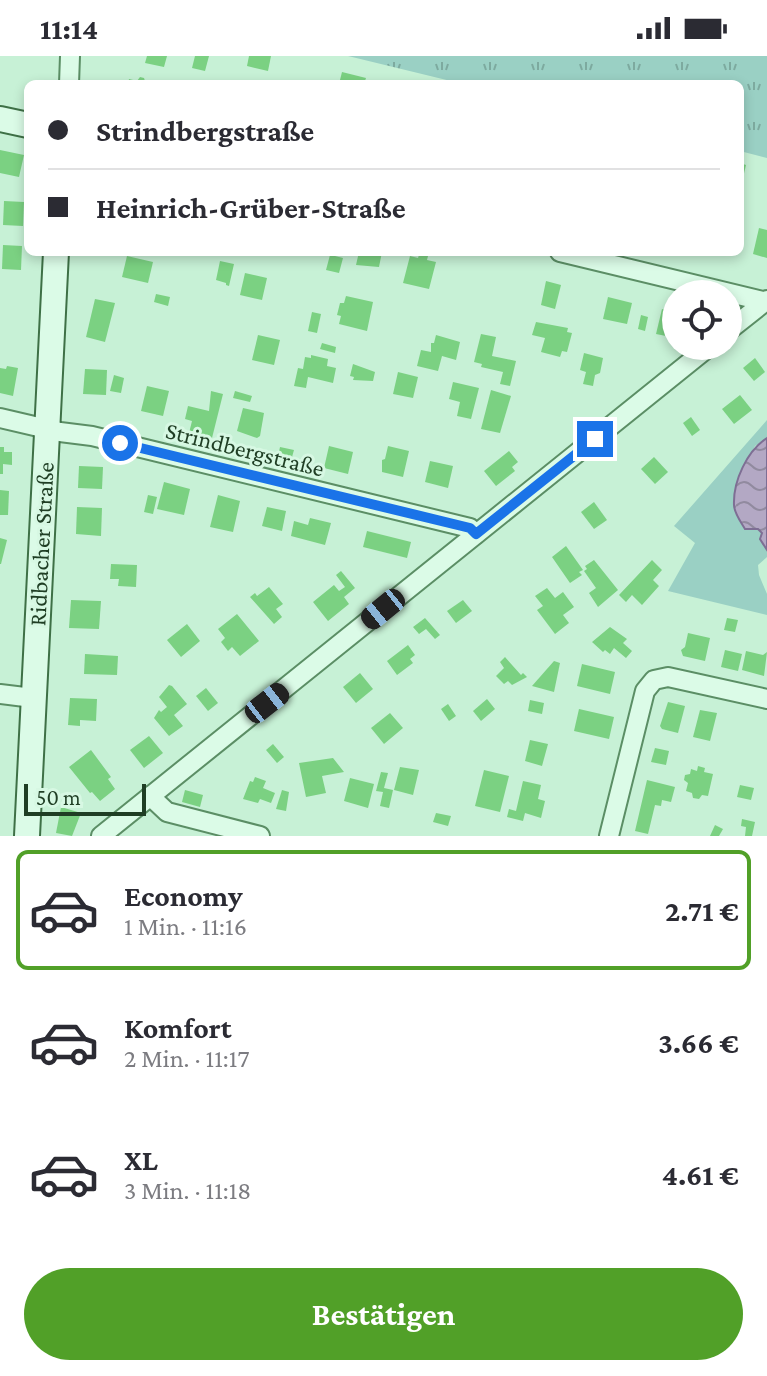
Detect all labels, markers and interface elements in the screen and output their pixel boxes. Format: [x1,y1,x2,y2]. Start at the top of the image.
text: 11:14 [40,12,98,45]
text: Strindbergstraße [96,114,314,147]
text: Heinrich-Grüber-Straße [96,191,406,224]
map controls [662,280,742,360]
button: locate [662,280,742,360]
street label: Strindbergstraße [163,416,327,482]
route end [577,421,613,457]
route start [102,425,138,461]
street label: Ridbacher Straße [23,461,59,627]
car [357,585,409,633]
car [241,679,293,727]
scale bar [24,780,146,816]
text: 50 m [36,785,81,810]
icon: car [28,874,100,946]
text: Economy [124,879,243,912]
text: 2.71 € [665,894,739,927]
text: 1 Min. · 11:16 [124,912,247,941]
icon: car [28,1006,100,1078]
text: Komfort [124,1011,232,1044]
text: 3.66 € [658,1026,739,1059]
text: 2 Min. · 11:17 [124,1044,249,1073]
icon: car [28,1138,100,1210]
text: XL [124,1143,158,1176]
text: 4.61 € [662,1158,739,1191]
text: 3 Min. · 11:18 [124,1176,251,1205]
button: Bestätigen [24,1268,743,1360]

